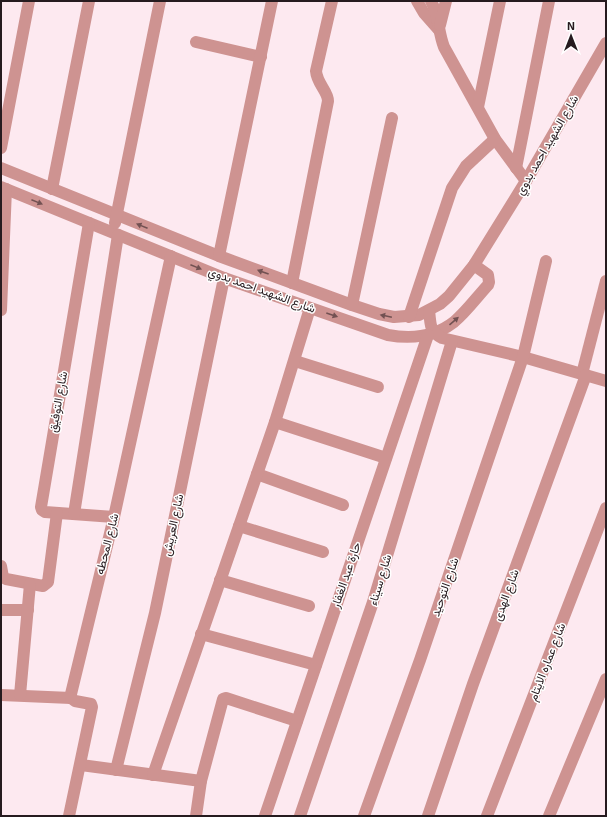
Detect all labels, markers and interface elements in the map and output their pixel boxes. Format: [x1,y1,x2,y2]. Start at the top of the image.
north arrow [551,16,591,56]
text: N [567,19,575,32]
street label: شارع الشهيد احمد بدوي [512,92,584,199]
one-way arrow [32,199,44,205]
one-way arrow [135,222,147,228]
street label: شارع الشهيد احمد بدوي [205,263,318,319]
one-way arrow [191,264,203,270]
one-way arrow [257,269,269,275]
one-way arrow [379,312,392,318]
one-way arrow [326,313,338,319]
one-way arrow [449,316,459,325]
street label: شارع التوفيق [45,370,72,434]
street label: شارع العريش [159,492,188,558]
street label: شارع المحطه [92,512,123,576]
street label: حارة عبد الغفار [327,540,365,611]
street label: شارع سيناء [365,552,396,608]
street label: شارع التوحيد [427,555,464,619]
street label: شارع الهدى [489,567,524,623]
street label: شارع عماره الايتام [525,621,570,704]

